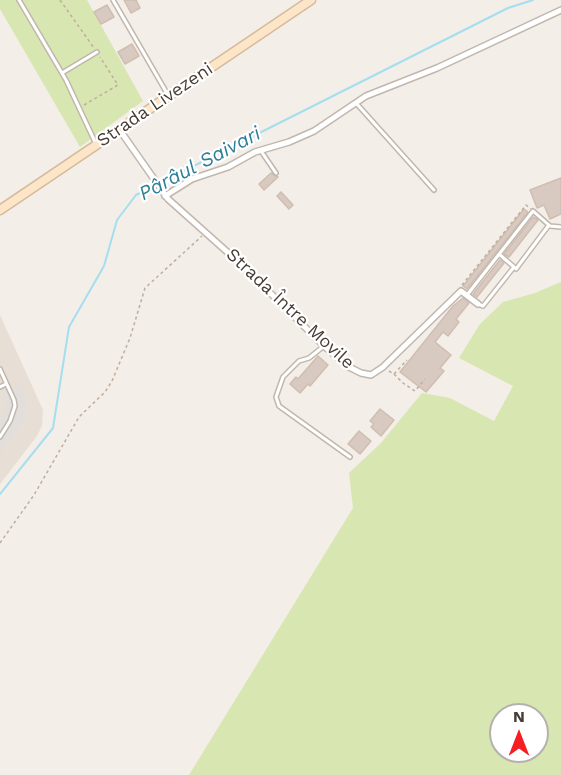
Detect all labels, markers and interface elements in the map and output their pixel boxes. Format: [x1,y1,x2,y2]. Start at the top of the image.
street label: Strada Livezeni [93,58,217,152]
water label: Pârâul Saivari [135,122,265,206]
street label: Strada Între Movile [221,244,359,374]
north arrow [489,703,549,763]
text: N [513,707,525,726]

